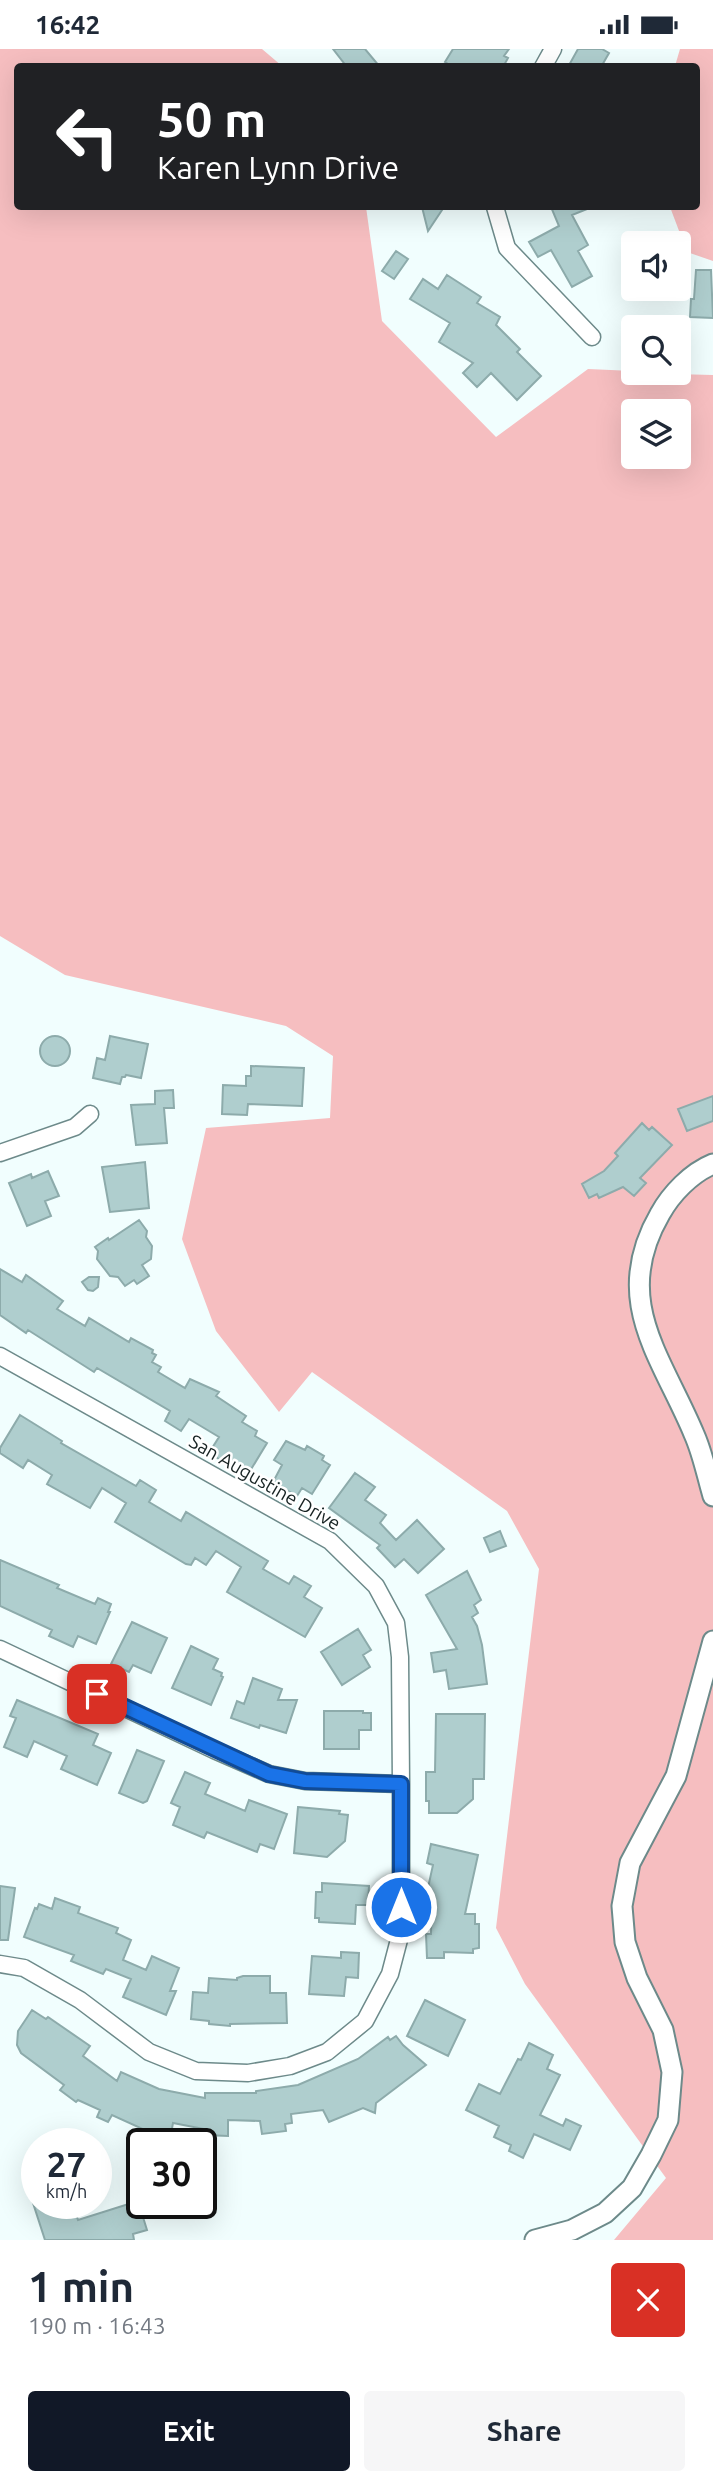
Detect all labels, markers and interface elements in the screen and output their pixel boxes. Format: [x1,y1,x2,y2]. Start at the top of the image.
text: 16:42 [35,10,100,39]
icon: left [42,91,133,182]
text: 50 m [157,91,266,146]
text: Karen Lynn Drive [157,149,399,185]
map controls [621,231,691,469]
button: sound [621,231,691,301]
button: search [621,315,691,385]
button: layers [621,399,691,469]
street label: San Augustine Drive [186,1430,344,1534]
pin [67,1664,127,1724]
icon: arrive [78,1675,116,1713]
position arrow [364,1870,438,1944]
speed limit sign: 30 [126,2128,217,2219]
text: 27 [47,2144,86,2184]
text: km/h [46,2181,87,2201]
text: 1 min [28,2263,134,2310]
button: close [611,2263,685,2337]
text: 190 m · 16:43 [28,2313,166,2338]
button: Exit [28,2391,350,2471]
button: Share [364,2391,685,2471]

